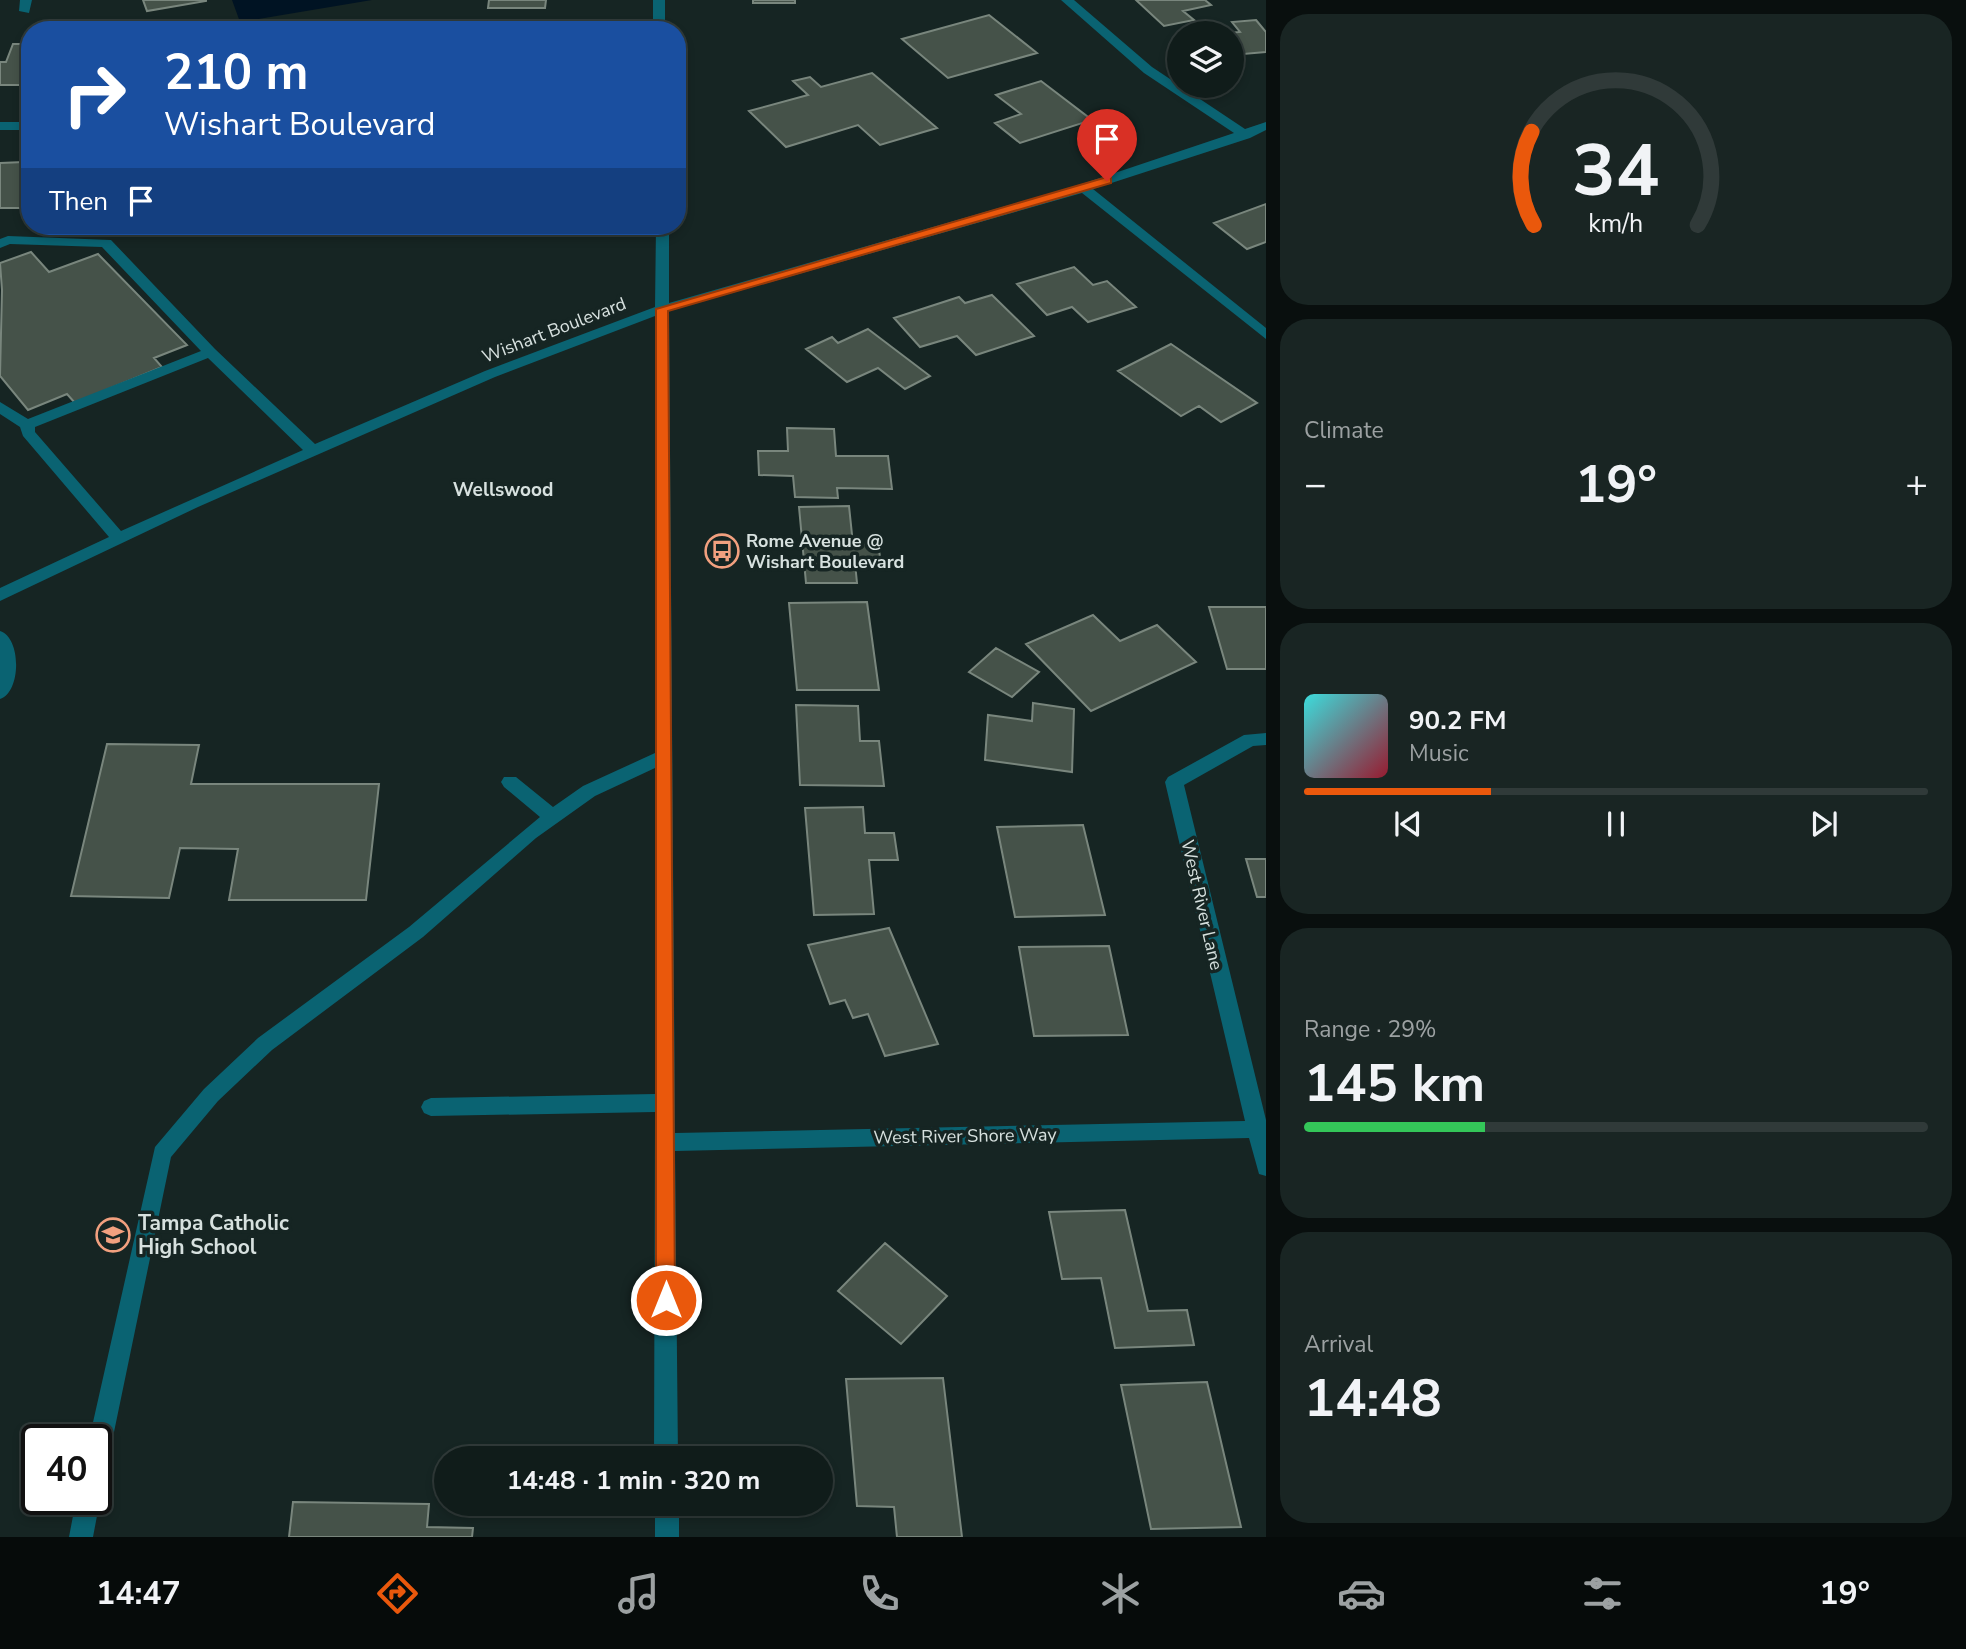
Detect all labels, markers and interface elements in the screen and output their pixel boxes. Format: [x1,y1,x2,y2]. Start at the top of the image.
map controls [1167,21,1244,98]
button: layers [1167,21,1244,98]
text: 210 m [164,39,308,106]
icon: right [49,49,140,140]
text: Wishart Boulevard [164,103,435,146]
pin [1077,109,1137,181]
icon: arrive [1088,120,1126,158]
text: 34 [1572,122,1660,222]
icon: arrive [122,182,160,220]
text: Then [49,184,108,219]
text: km/h [1588,207,1644,241]
street label: Wishart Boulevard [478,291,630,369]
text: Climate [1304,415,1384,446]
text: 19° [1575,449,1657,520]
text: − [1304,459,1327,510]
text: + [1905,459,1928,510]
district label: Wellswood [453,477,553,503]
place label: Rome Avenue @ Wishart Boulevard [746,529,904,574]
bus stop icon: Rome Avenue @ Wishart Boulevard [703,532,741,570]
text: 90.2 FM [1409,703,1506,738]
text: Music [1409,738,1469,769]
icon: previous [1389,805,1427,843]
icon: pause [1597,805,1635,843]
icon: next [1805,805,1843,843]
street label: West River Lane [1175,838,1229,972]
text: Range · 29% [1304,1014,1436,1045]
text: 145 km [1304,1048,1485,1119]
street label: West River Shore Way [873,1122,1058,1150]
place label: Tampa Catholic High School [138,1209,289,1261]
school or university icon: Tampa Catholic High School [94,1216,132,1254]
position arrow [629,1263,703,1337]
text: Arrival [1304,1329,1373,1360]
text: 14:48 [1304,1363,1442,1434]
speed limit sign: 40 [21,1424,112,1515]
text: 14:48 · 1 min · 320 m [507,1463,760,1498]
icon: directions [373,1569,422,1618]
icon: music [614,1569,663,1618]
icon: phone [855,1569,904,1618]
icon: climate [1096,1569,1145,1618]
icon: car [1337,1569,1386,1618]
icon: filters [1578,1569,1627,1618]
text: 14:47 [96,1572,181,1615]
text: 19° [1819,1572,1870,1615]

